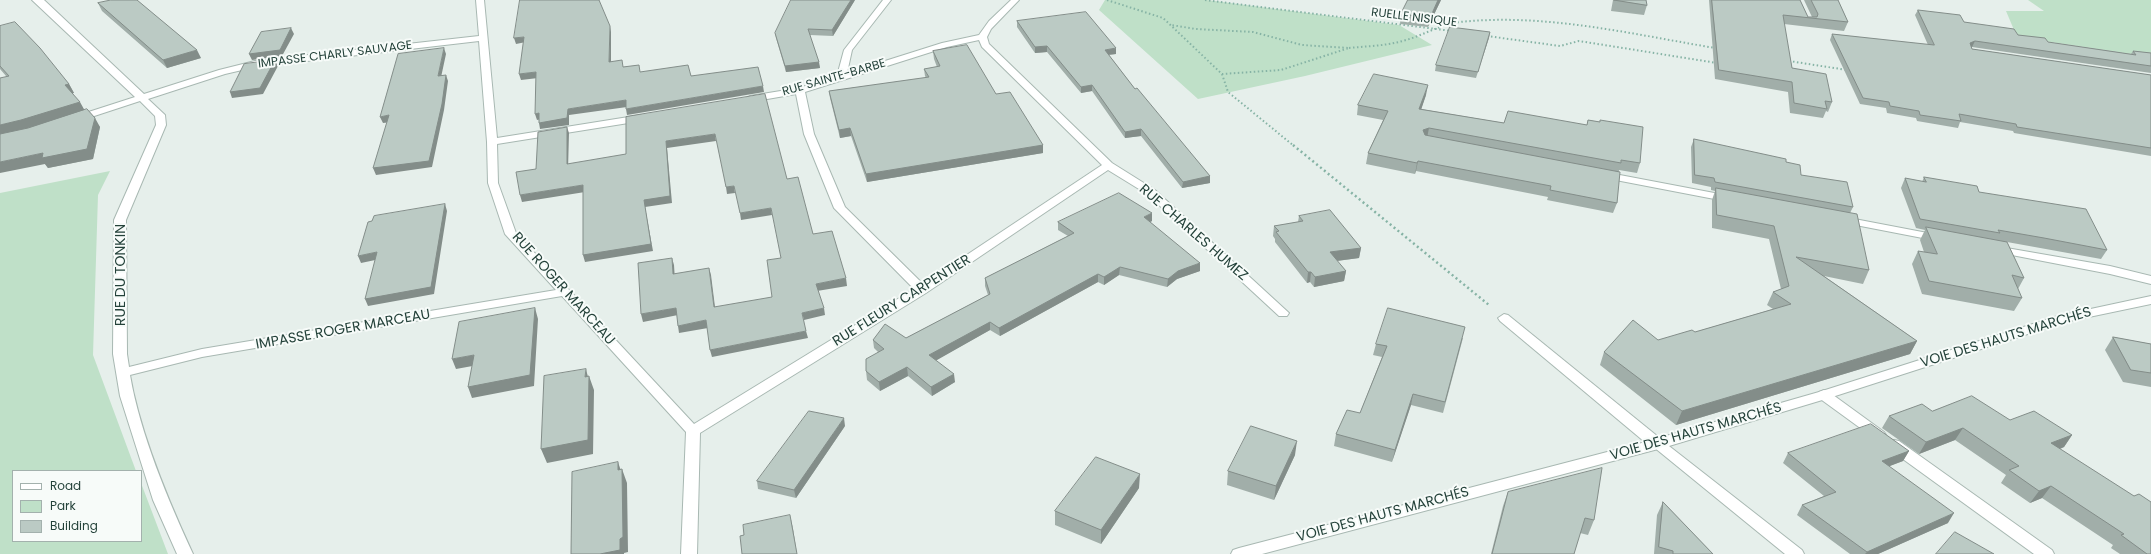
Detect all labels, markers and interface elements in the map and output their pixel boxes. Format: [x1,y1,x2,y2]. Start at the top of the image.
street label: RUELLE NISIQUE [1370,6,1458,30]
street label: IMPASSE CHARLY SAUVAGE [257,38,413,72]
street label: RUE SAINTE-BARBE [781,56,887,100]
street label: RUE CHARLES HUMEZ [1135,181,1251,285]
street label: RUE DU TONKIN [113,224,129,326]
street label: RUE ROGER MARCEAU [508,229,618,349]
street label: RUE FLEURY CARPENTIER [830,252,974,350]
street label: VOIE DES HAUTS MARCHÉS [1918,304,2094,372]
street label: IMPASSE ROGER MARCEAU [254,306,432,354]
street label: VOIE DES HAUTS MARCHÉS [1608,399,1784,465]
legend [12,470,142,542]
text: Road [50,477,81,494]
street label: VOIE DES HAUTS MARCHÉS [1295,484,1471,546]
text: Park [50,497,76,514]
text: Building [50,517,98,534]

